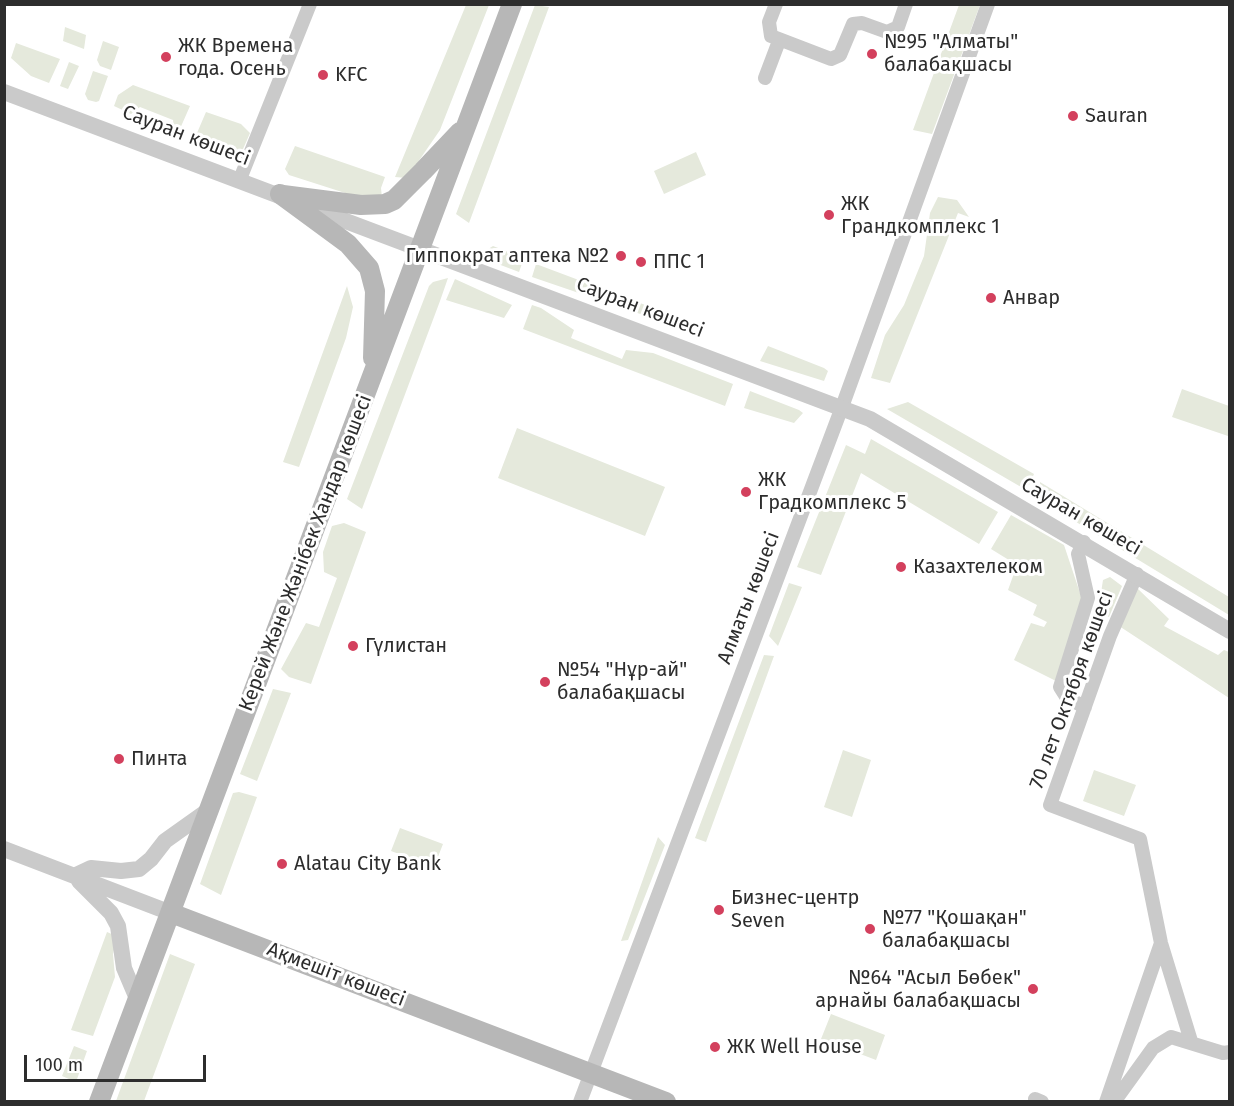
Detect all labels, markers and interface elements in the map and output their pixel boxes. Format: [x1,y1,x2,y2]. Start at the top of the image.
place label: №95 "Алматы" балабақшасы [884,30,1018,77]
place label: ЖК Времена года. Осень [178,34,293,81]
marker: №95 "Алматы" балабақшасы [865,47,879,61]
marker: ЖК Времена года. Осень [159,50,173,64]
place label: KFC [335,63,367,87]
marker: KFC [316,68,330,82]
street label: Сауран көшесі [119,101,253,171]
place label: Sauran [1085,104,1148,128]
marker: Sauran [1066,109,1080,123]
place label: ЖК Грандкомплекс 1 [841,192,1000,239]
marker: ЖК Грандкомплекс 1 [822,208,836,222]
place label: Гиппократ аптека №2 [406,244,609,268]
marker: Гиппократ аптека №2 [614,249,628,263]
place label: ППС 1 [653,250,705,274]
marker: ППС 1 [634,255,648,269]
street label: Сауран көшесі [573,273,707,343]
place label: Анвар [1003,286,1060,310]
marker: Анвар [984,291,998,305]
street label: Керей Және Жәнібек Хандар көшесі [234,391,378,715]
place label: ЖК Градкомплекс 5 [758,468,906,515]
street label: Сауран көшесі [1017,473,1145,561]
marker: ЖК Градкомплекс 5 [739,485,753,499]
street label: Алматы көшесі [713,528,785,668]
place label: Казахтелеком [913,555,1043,579]
marker: Казахтелеком [894,560,908,574]
street label: 70 лет Октября көшесі [1025,588,1119,792]
place label: Гүлистан [365,634,447,658]
marker: Гүлистан [346,639,360,653]
place label: №54 "Нұр-ай" балабақшасы [557,658,687,705]
marker: №54 "Нұр-ай" балабақшасы [538,675,552,689]
place label: Пинта [131,747,187,771]
marker: Пинта [112,752,126,766]
place label: Alatau City Bank [294,852,441,876]
marker: Alatau City Bank [275,857,289,871]
place label: Бизнес-центр Seven [731,886,859,933]
marker: Бизнес-центр Seven [712,903,726,917]
place label: №77 "Қошақан" балабақшасы [882,906,1027,953]
marker: №77 "Қошақан" балабақшасы [863,922,877,936]
street label: Ақмешіт көшесі [264,938,408,1012]
place label: №64 "Асыл Бөбек" арнайы балабақшасы [815,966,1021,1013]
marker: №64 "Асыл Бөбек" арнайы балабақшасы [1026,982,1040,996]
place label: ЖК Well House [727,1035,862,1059]
marker: ЖК Well House [708,1040,722,1054]
scale bar [27,1043,208,1081]
text: 100 m [35,1054,83,1076]

